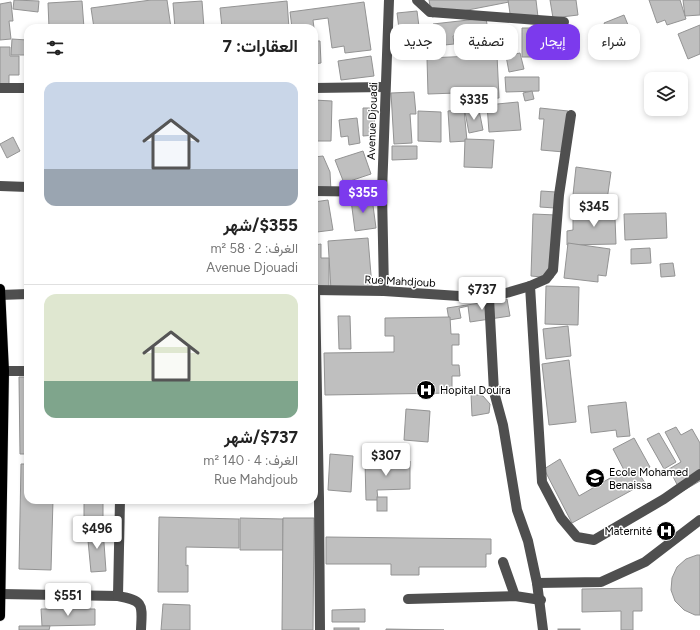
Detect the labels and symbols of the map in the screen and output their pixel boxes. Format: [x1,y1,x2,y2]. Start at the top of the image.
street label: Avenue Djouadi [365,82,380,160]
pin: $335 [450,87,498,121]
pin: $355 [339,180,387,214]
pin: $345 [570,194,618,228]
street label: Rue Mahdjoub [364,273,436,290]
pin: $737 [458,277,506,311]
hospital icon: Hopital Douira [415,379,437,401]
place label: Hopital Douira [440,384,511,397]
pin: $307 [362,443,410,477]
place label: Ecole Mohamed Benaissa [609,466,688,492]
school or university icon: Ecole Mohamed Benaissa [584,467,606,489]
pin: $496 [73,516,121,550]
hospital icon: Maternité [655,520,677,542]
place label: Maternité [604,525,652,538]
pin: $551 [44,583,92,617]

